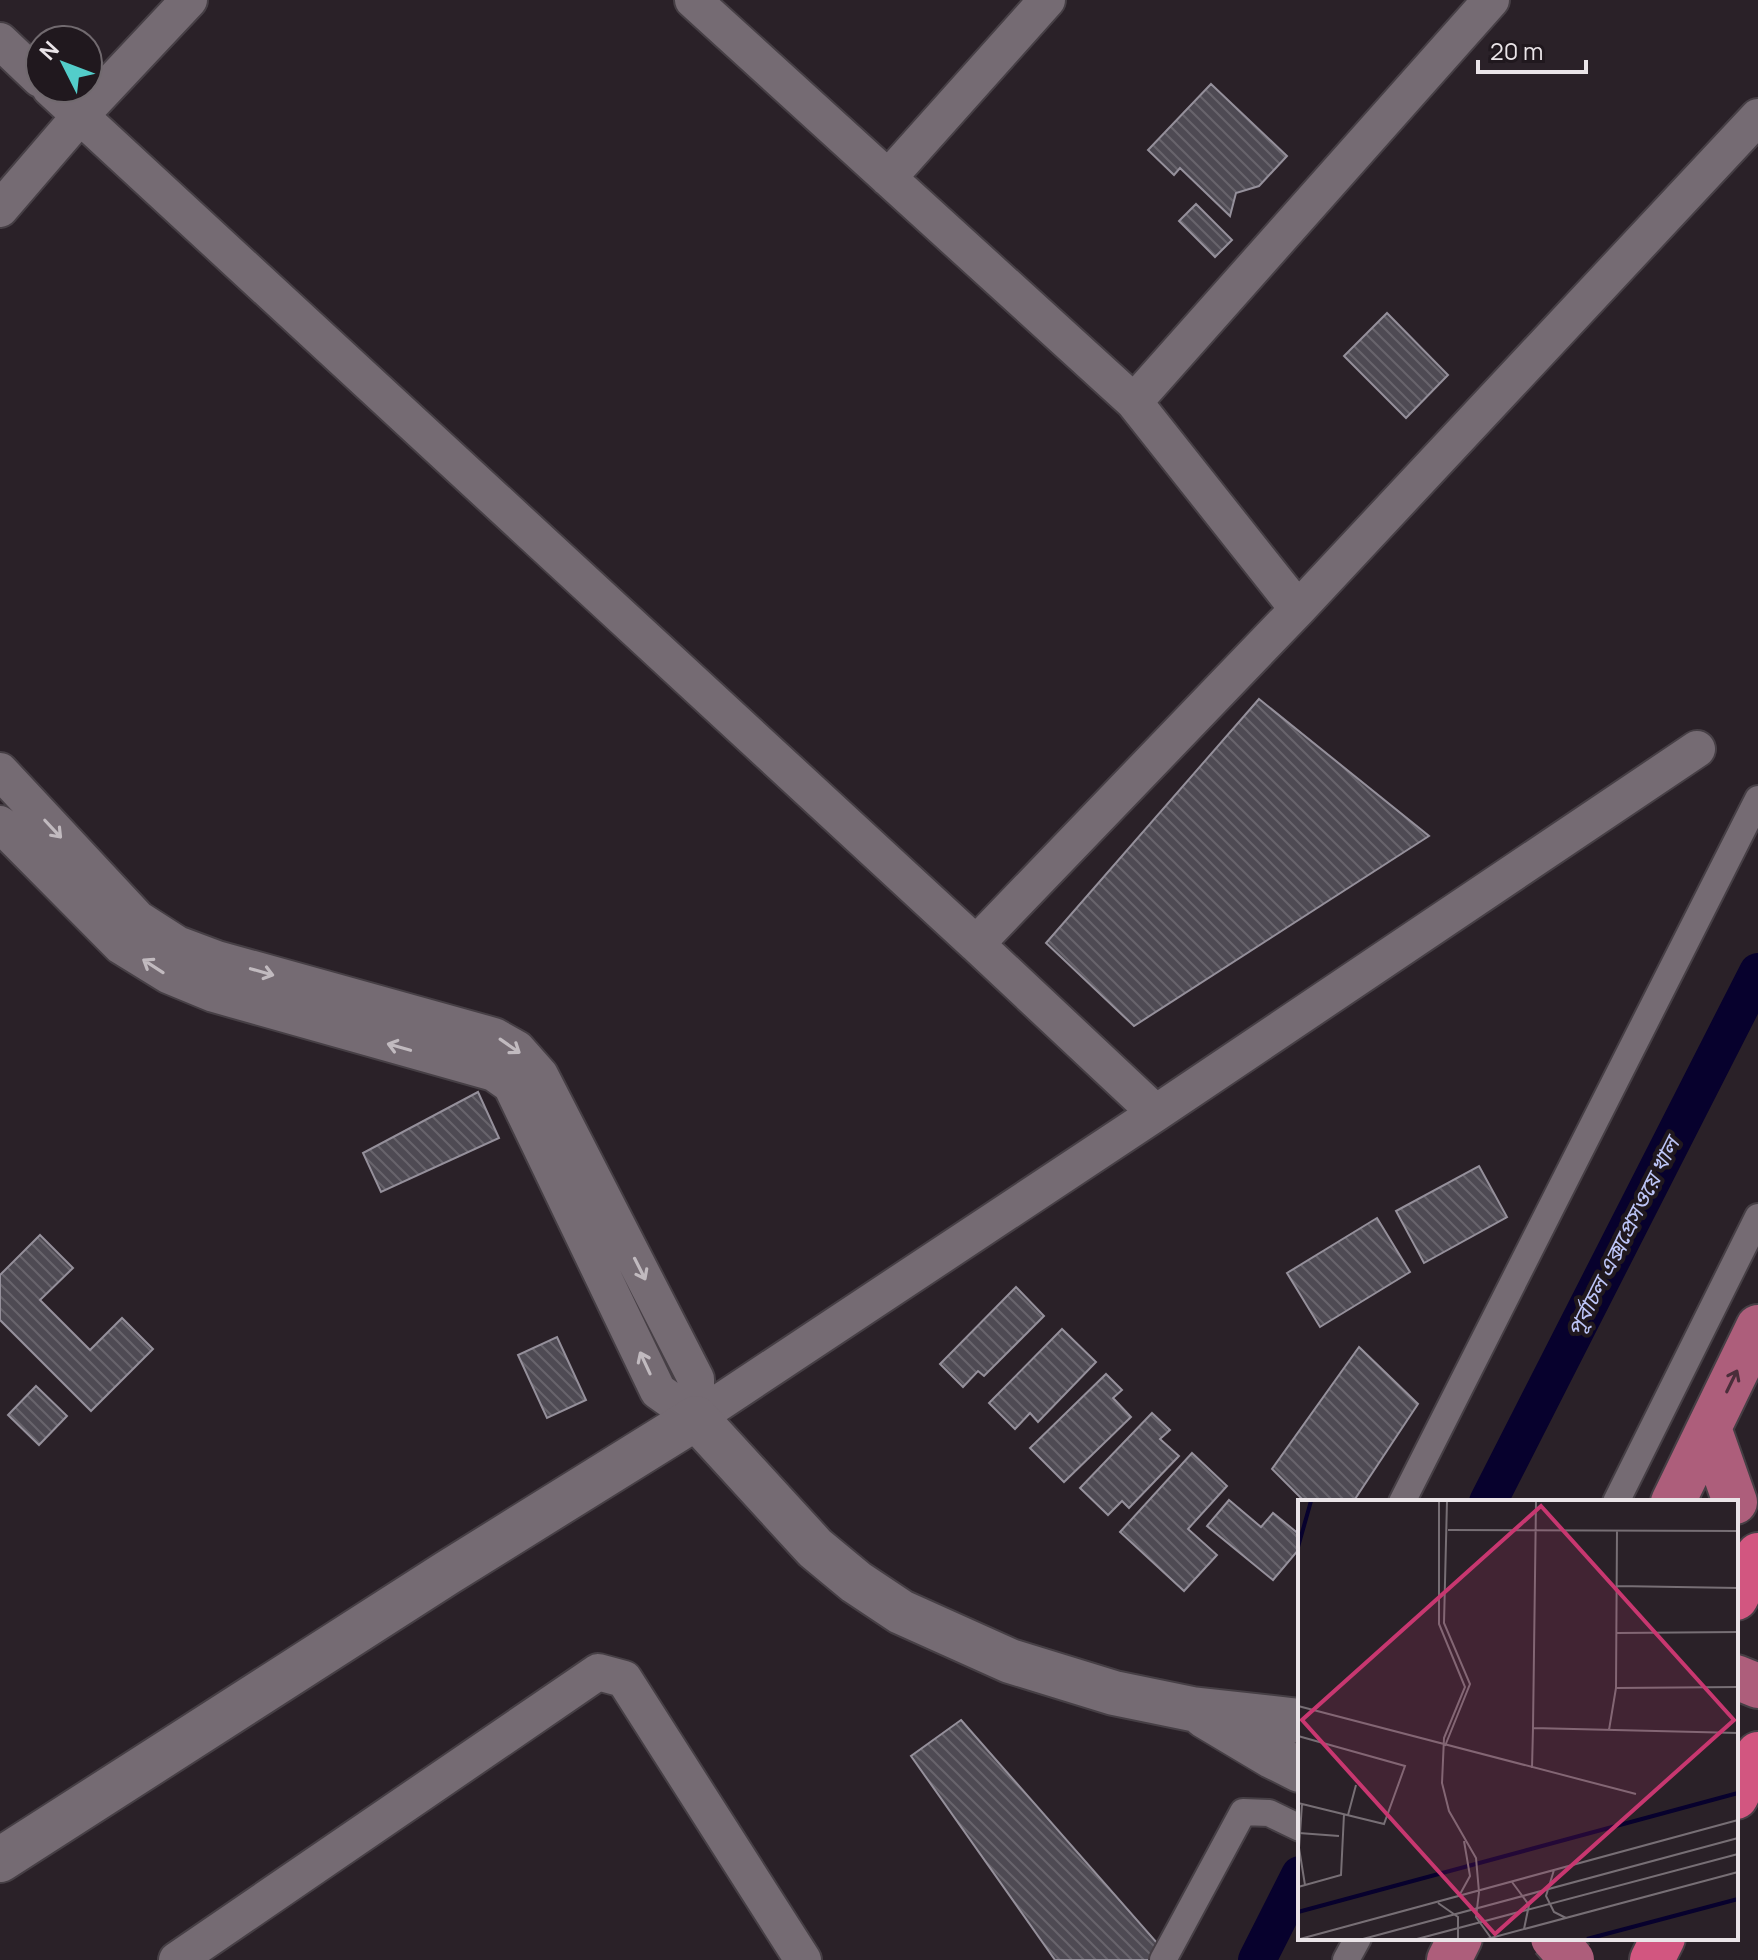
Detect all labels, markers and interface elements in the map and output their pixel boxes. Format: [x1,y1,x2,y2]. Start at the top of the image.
north arrow [24,24,104,104]
scale bar [1478,24,1586,74]
text: 20 m [1490,34,1543,67]
text: N [33,35,66,67]
one-way arrow [44,818,62,838]
one-way arrow [142,957,164,974]
one-way arrow [249,965,275,980]
one-way arrow [386,1038,412,1053]
one-way arrow [499,1038,521,1054]
water label: পূর্বাচল এক্সপ্রেসওয়ে খাল [1560,1129,1688,1342]
one-way arrow [632,1257,648,1281]
one-way arrow [637,1351,652,1375]
one-way arrow [1725,1370,1740,1394]
inset map [1298,1500,1738,1940]

